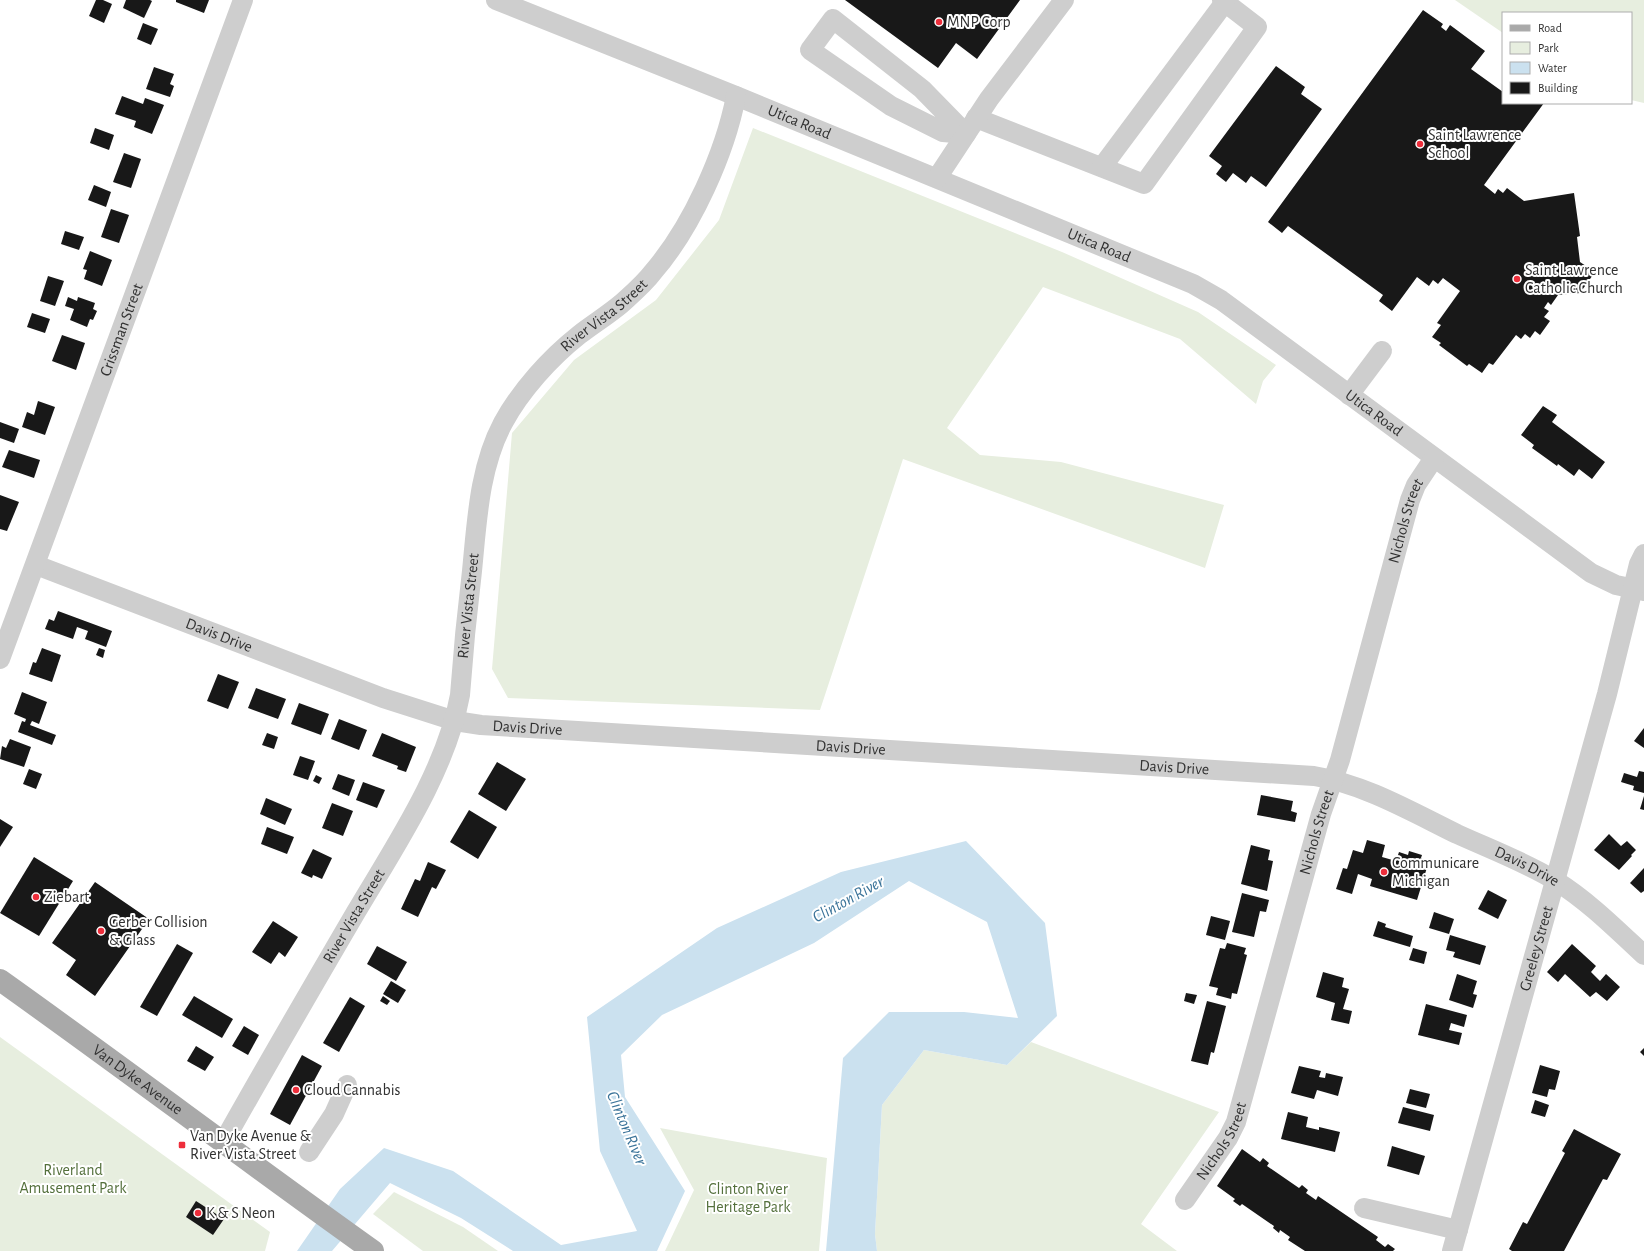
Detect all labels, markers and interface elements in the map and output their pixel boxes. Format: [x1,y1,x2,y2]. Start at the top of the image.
legend [1502,12,1632,104]
place label: MNP Corp [947,14,1011,30]
marker: MNP Corp [934,17,944,27]
text: Road [1538,22,1562,34]
text: Park [1538,42,1559,54]
text: Water [1538,62,1567,74]
text: Building [1538,82,1578,94]
street label: Utica Road [765,102,833,142]
place label: Saint Lawrence School [1428,127,1521,161]
marker: Saint Lawrence School [1415,139,1425,149]
street label: Utica Road [1065,225,1133,265]
place label: Saint Lawrence Catholic Church [1525,262,1623,296]
marker: Saint Lawrence Catholic Church [1512,274,1522,284]
street label: River Vista Street [557,276,651,355]
street label: Crissman Street [97,281,146,378]
street label: Utica Road [1342,387,1406,439]
street label: Nichols Street [1385,475,1426,565]
street label: River Vista Street [455,552,482,659]
street label: Davis Drive [183,615,255,655]
street label: Davis Drive [492,718,563,738]
street label: Davis Drive [815,738,886,758]
street label: Davis Drive [1139,757,1210,778]
street label: Nichols Street [1297,788,1337,876]
street label: Davis Drive [1492,843,1562,889]
place label: Communicare Michigan [1392,855,1479,889]
street label: River Vista Street [320,866,388,966]
marker: Communicare Michigan [1379,867,1389,877]
water label: Clinton River [810,872,887,925]
place label: Ziebart [44,889,89,905]
marker: Ziebart [31,892,41,902]
street label: Greeley Street [1517,904,1556,993]
place label: Gerber Collision & Glass [109,914,208,948]
marker: Gerber Collision & Glass [96,926,106,936]
street label: Van Dyke Avenue [90,1042,186,1118]
place label: Cloud Cannabis [304,1082,401,1098]
marker: Cloud Cannabis [291,1085,301,1095]
water label: Clinton River [604,1089,650,1168]
street label: Nichols Street [1193,1100,1249,1183]
place label: Van Dyke Avenue & River Vista Street [190,1128,311,1162]
marker: Van Dyke Avenue & River Vista Street [177,1140,187,1150]
park label: Riverland Amusement Park [19,1162,127,1196]
park label: Clinton River Heritage Park [706,1181,791,1215]
place label: K & S Neon [206,1205,275,1221]
marker: K & S Neon [193,1208,203,1218]

